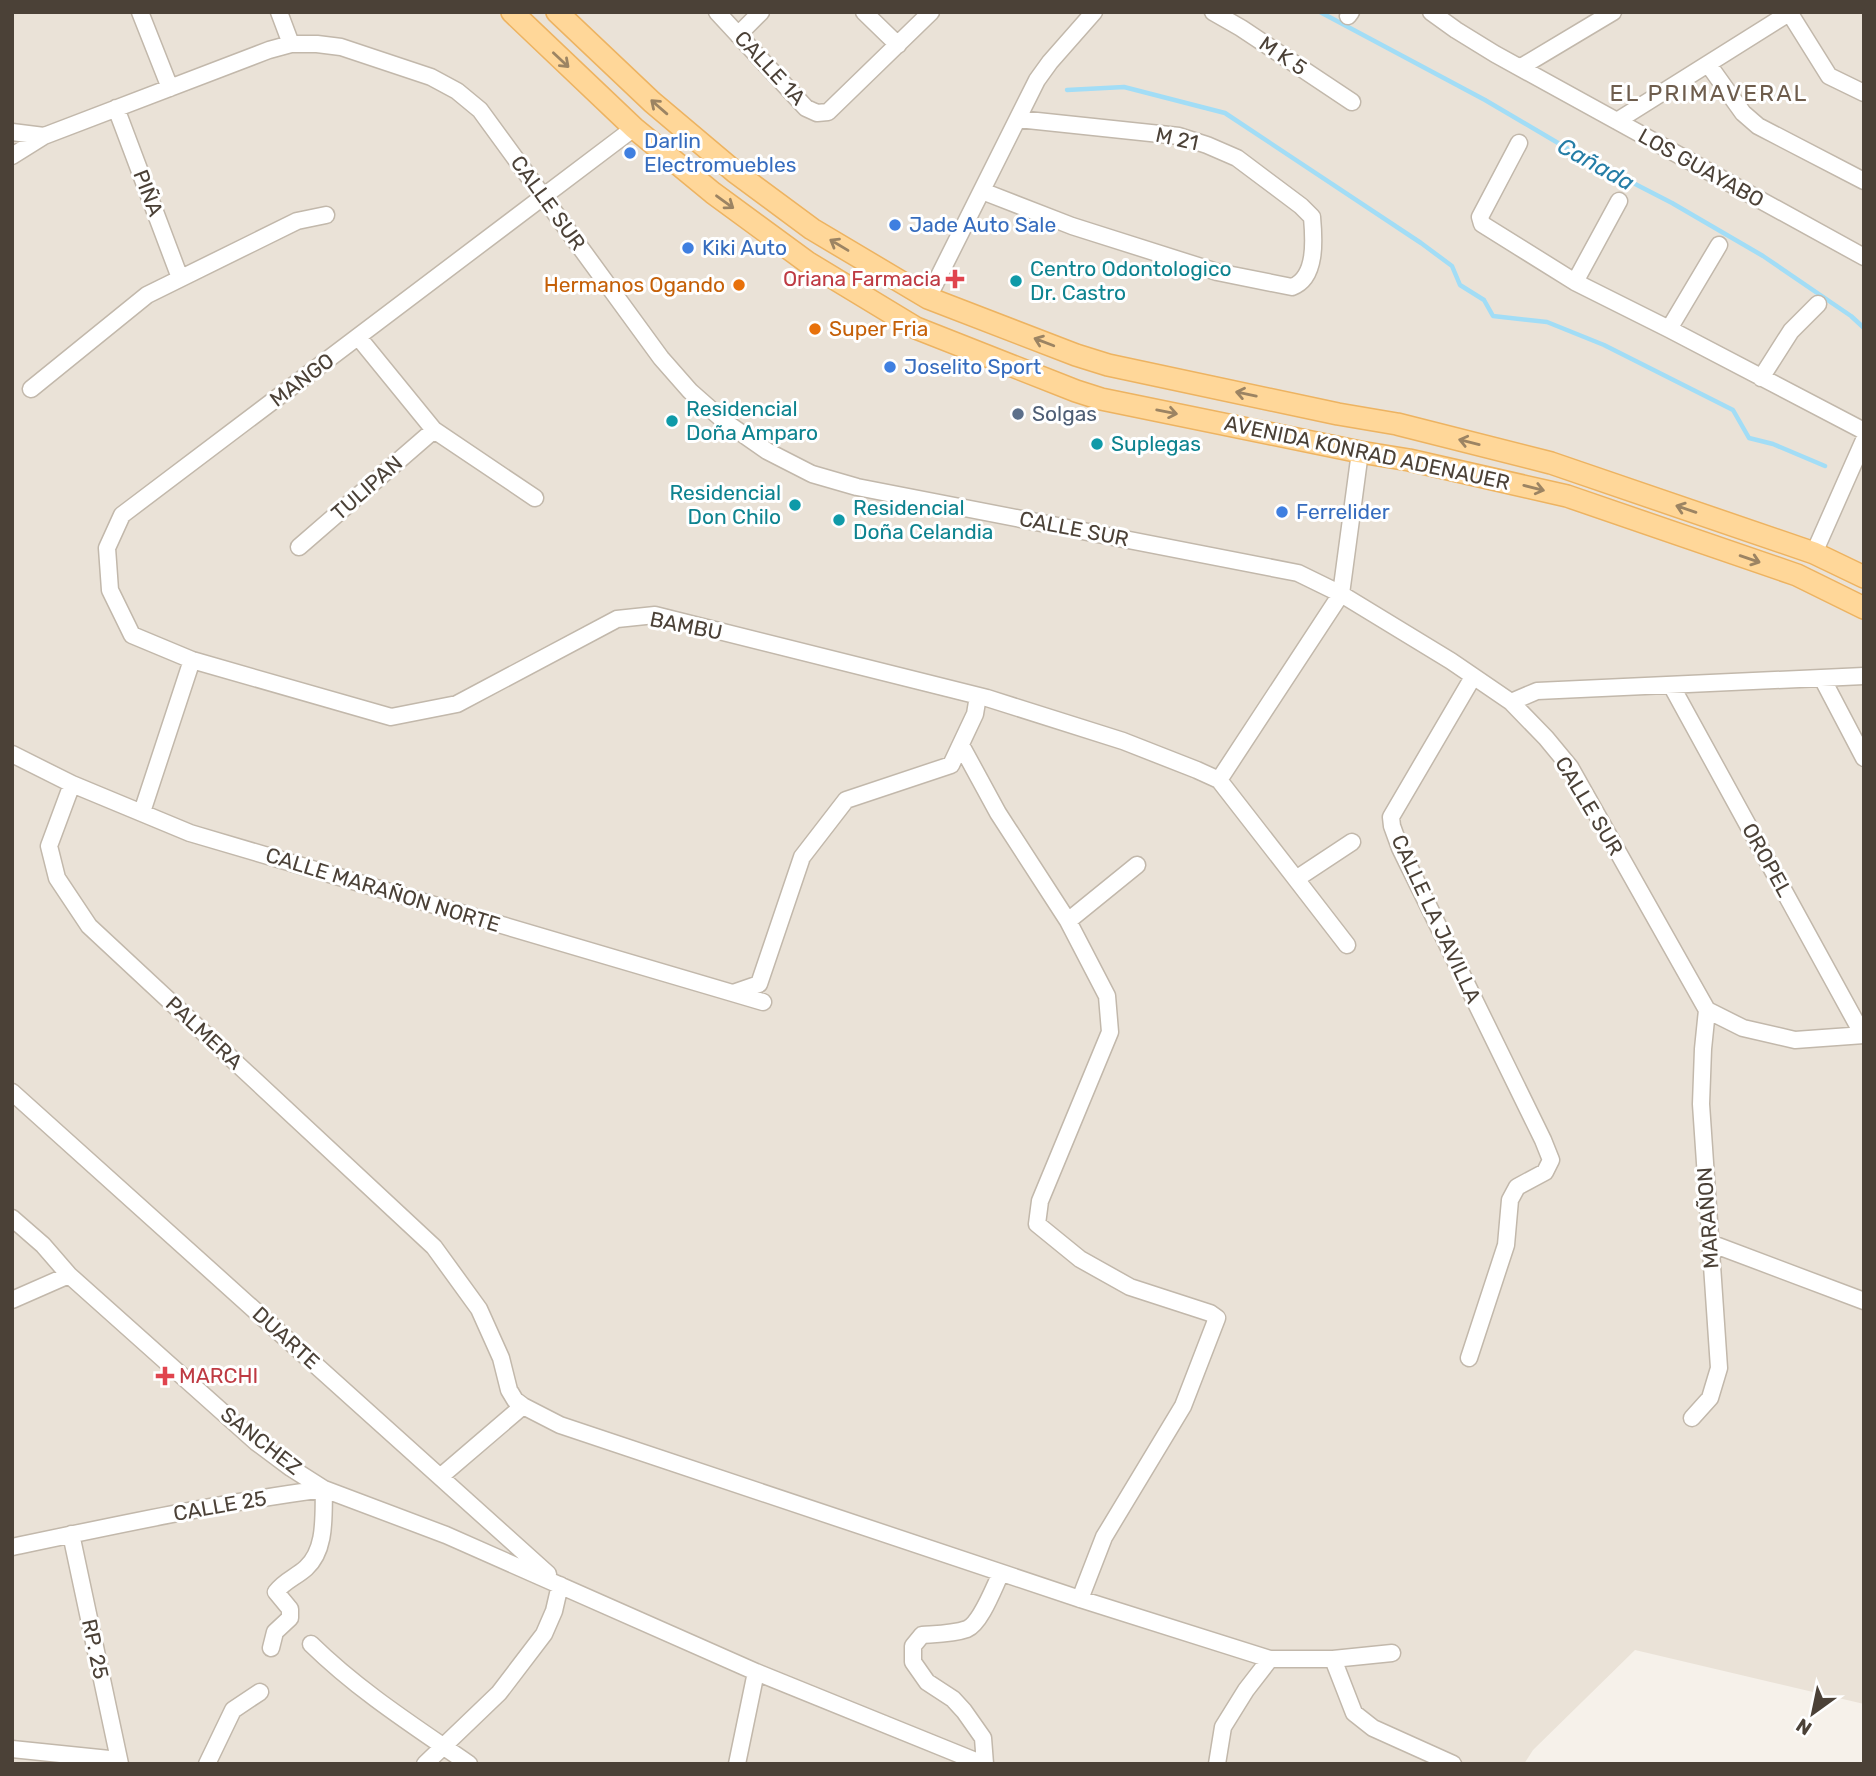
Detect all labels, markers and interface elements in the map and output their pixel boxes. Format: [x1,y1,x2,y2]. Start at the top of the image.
street label: CALLE 1A [730,25,811,110]
street label: M K 5 [1255,31,1312,80]
one-way arrow [552,51,569,68]
district label: EL PRIMAVERAL [1609,79,1809,107]
one-way arrow [650,99,668,115]
street label: M 21 [1153,122,1201,155]
street label: LOS GUAYABO [1634,123,1768,212]
place label: Darlin Electromuebles [644,128,796,177]
water label: Cañada [1553,132,1639,196]
marker: Darlin Electromuebles [622,145,638,161]
street label: CALLE SUR [506,150,591,255]
street label: PIÑA [128,166,169,220]
one-way arrow [715,195,734,209]
place label: Jade Auto Sale [909,212,1056,237]
marker: Jade Auto Sale [887,217,903,233]
place label: Kiki Auto [702,235,787,260]
one-way arrow [829,238,850,251]
marker: Kiki Auto [680,240,696,256]
place label: Centro Odontologico Dr. Castro [1030,256,1232,305]
place label: Oriana Farmacia [783,266,941,291]
marker: Oriana Farmacia [947,271,963,287]
place label: Hermanos Ogando [544,272,725,297]
marker: Centro Odontologico Dr. Castro [1008,273,1024,289]
marker: Hermanos Ogando [731,277,747,293]
place label: Super Fria [829,316,928,341]
marker: Super Fria [807,321,823,337]
one-way arrow [1033,335,1055,348]
street label: MANGO [265,347,339,412]
place label: Joselito Sport [904,354,1041,379]
marker: Joselito Sport [882,359,898,375]
one-way arrow [1235,387,1258,401]
place label: Residencial Doña Amparo [686,396,818,445]
place label: Solgas [1032,401,1097,426]
marker: Solgas [1010,406,1026,422]
one-way arrow [1155,406,1178,420]
street label: AVENIDA KONRAD ADENAUER [1222,410,1512,495]
marker: Residencial Doña Amparo [664,413,680,429]
place label: Suplegas [1111,431,1201,456]
one-way arrow [1458,435,1480,448]
marker: Suplegas [1089,436,1105,452]
street label: TULIPAN [326,450,407,525]
place label: Residencial Don Chilo [669,480,781,529]
one-way arrow [1522,482,1545,495]
place label: Residencial Doña Celandia [853,495,993,544]
marker: Residencial Don Chilo [787,497,803,513]
place label: Ferrelider [1296,499,1390,524]
one-way arrow [1675,502,1697,515]
marker: Ferrelider [1274,504,1290,520]
street label: CALLE SUR [1017,506,1131,551]
marker: Residencial Doña Celandia [831,512,847,528]
one-way arrow [1739,554,1761,566]
street label: BAMBU [648,606,724,645]
street label: CALLE SUR [1550,752,1629,860]
street label: OROPEL [1737,819,1798,901]
street label: CALLE LA JAVILLA [1386,830,1486,1007]
street label: CALLE MARAÑON NORTE [263,842,503,937]
street label: PALMERA [161,991,248,1074]
street label: MARAÑON [1691,1166,1724,1270]
street label: DUARTE [248,1301,325,1374]
place label: MARCHI [179,1363,258,1388]
marker: MARCHI [157,1368,173,1384]
street label: SANCHEZ [216,1401,307,1480]
street label: CALLE 25 [171,1485,268,1526]
street label: RP. 25 [77,1616,114,1681]
north arrow [1778,1678,1848,1748]
text: N [1792,1713,1816,1740]

